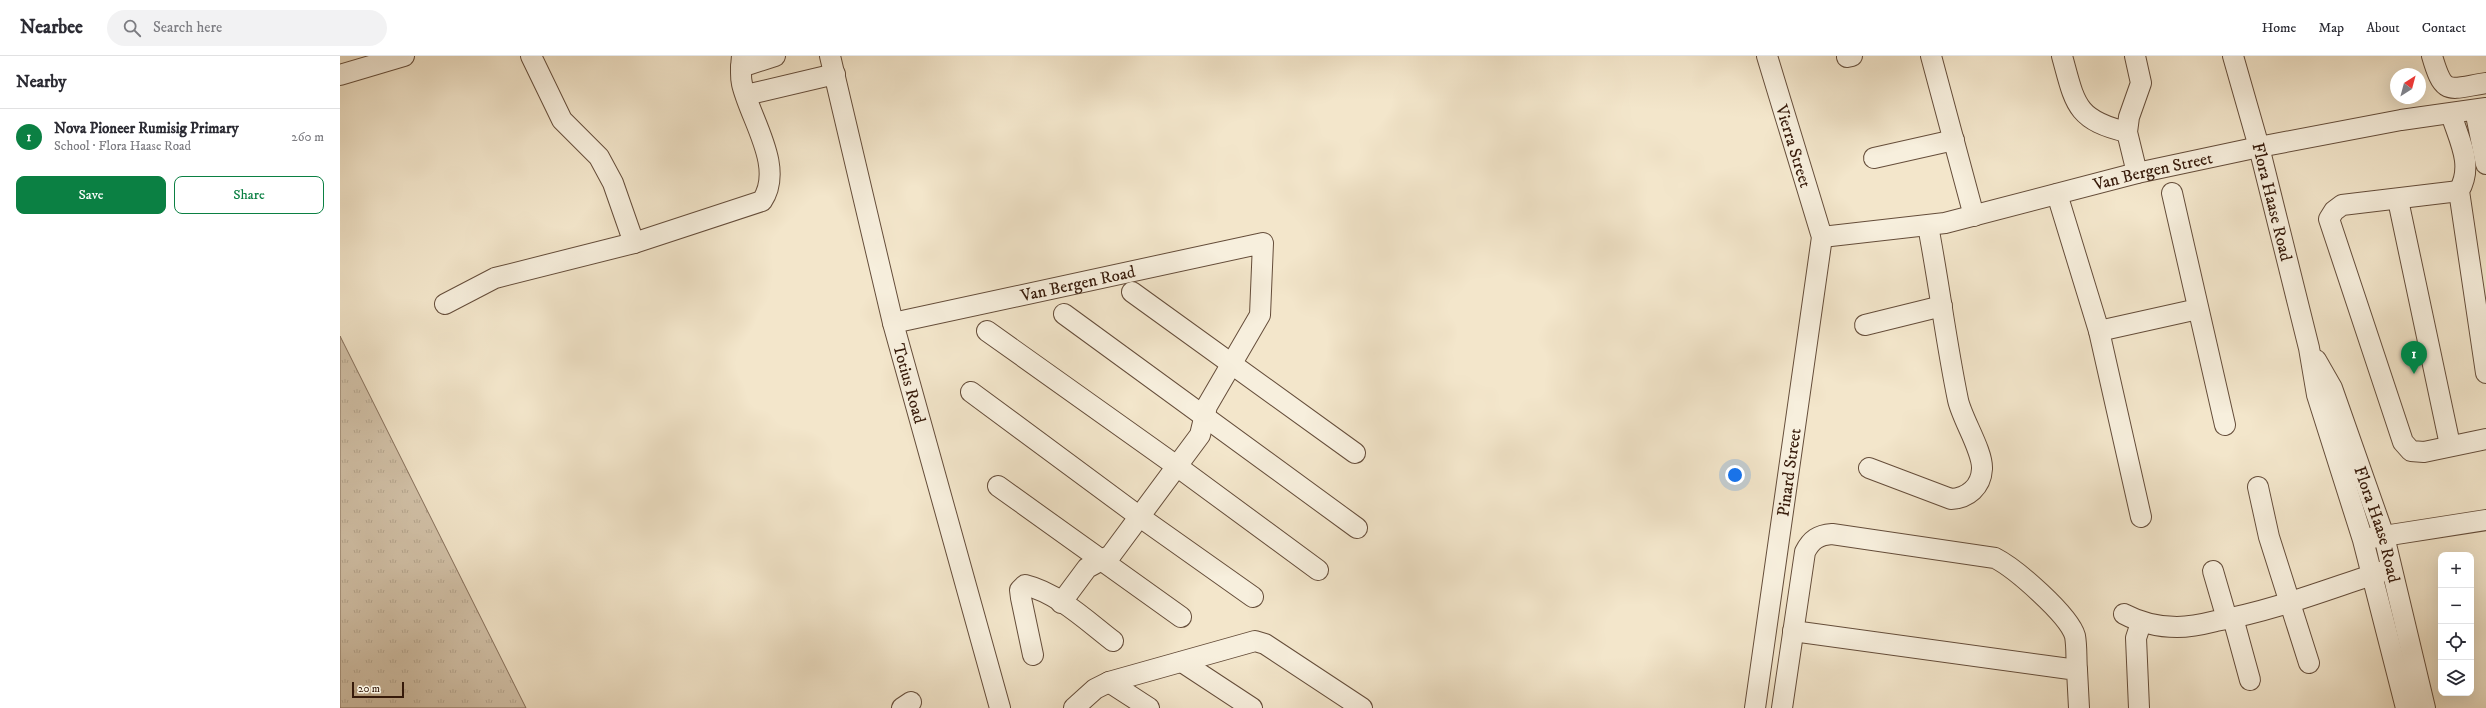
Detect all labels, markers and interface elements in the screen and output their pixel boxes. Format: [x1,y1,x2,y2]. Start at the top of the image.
search box [107,10,387,46]
text: Nearbee [20,16,83,39]
icon: search [121,17,143,39]
text: Search here [153,18,222,37]
text: Home [2262,19,2296,37]
text: Map [2318,19,2344,37]
text: About [2366,19,2400,37]
text: Contact [2422,19,2466,37]
north arrow [2390,68,2426,104]
text: Nearby [16,71,66,93]
street label: Vierra Street [1770,101,1816,191]
text: Nova Pioneer Rumisig Primary [54,119,239,138]
text: 1 [27,129,31,145]
text: 260 m [291,129,324,145]
text: School · Flora Haase Road [54,138,191,154]
street label: Flora Haase Road [2246,140,2297,264]
street label: Van Bergen Street [2090,147,2215,196]
button: Save [16,176,166,214]
button: Share [174,176,324,214]
street label: Van Bergen Road [1018,261,1138,307]
street label: Totius Road [887,341,931,427]
pin: 1 [2401,341,2427,374]
street label: Pinard Street [1772,426,1807,518]
street label: Flora Haase Road [2348,463,2405,586]
your location [1725,465,1745,485]
map controls [2438,552,2474,696]
button: + [2438,552,2474,588]
button: − [2438,588,2474,624]
button: locate [2438,624,2474,660]
button: layers [2438,660,2474,696]
scale bar [352,680,404,699]
text: 20 m [358,682,380,696]

